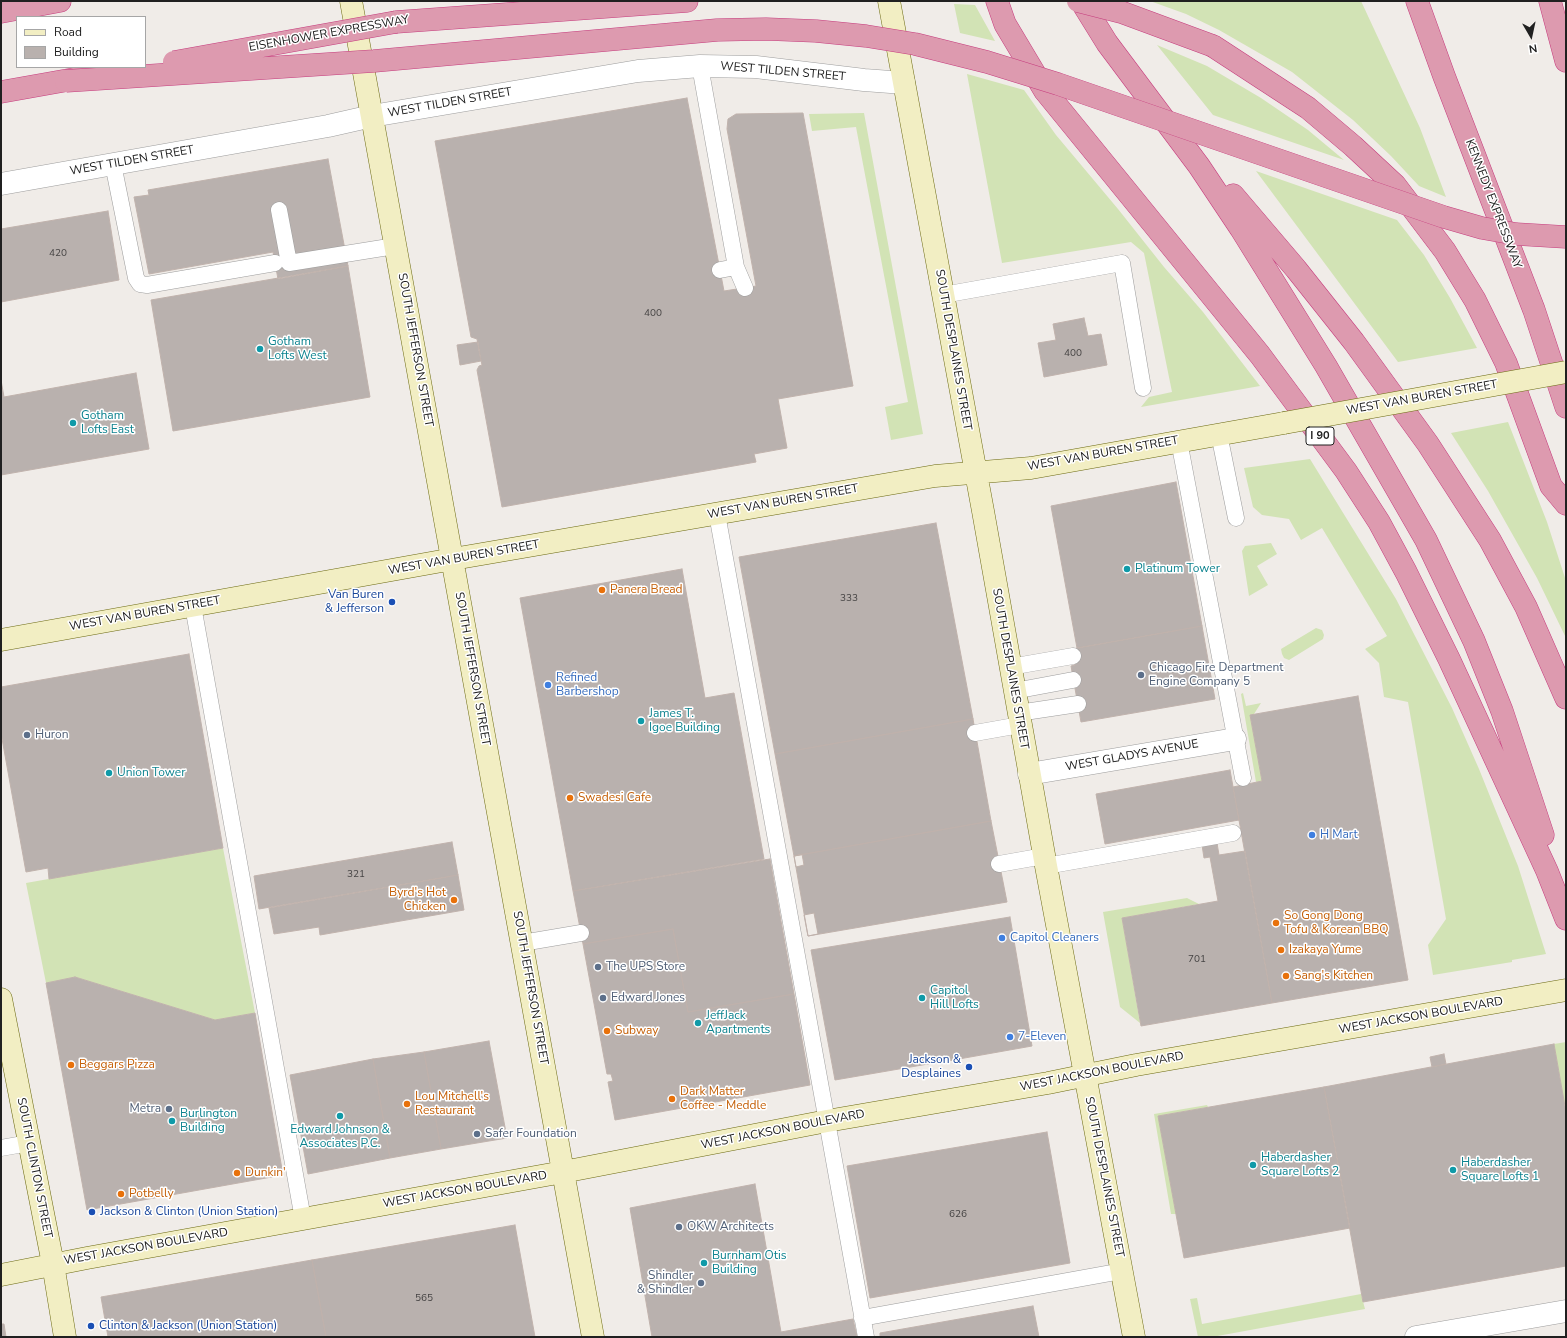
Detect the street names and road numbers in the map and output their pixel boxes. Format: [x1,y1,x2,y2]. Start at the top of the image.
street label: EISENHOWER EXPRESSWAY [248,13,410,55]
street label: WEST TILDEN STREET [720,59,846,85]
street label: WEST TILDEN STREET [387,85,513,121]
street label: KENNEDY EXPRESSWAY [1462,137,1524,271]
street label: WEST TILDEN STREET [69,143,195,179]
street label: SOUTH DESPLAINES STREET [932,268,974,432]
street label: SOUTH JEFFERSON STREET [394,272,436,428]
street label: WEST VAN BUREN STREET [1345,378,1499,418]
road number: I 90 [1306,427,1334,445]
street label: WEST VAN BUREN STREET [1026,434,1180,474]
street label: WEST VAN BUREN STREET [706,482,860,522]
street label: WEST VAN BUREN STREET [387,538,541,578]
street label: SOUTH DESPLAINES STREET [989,587,1031,751]
street label: SOUTH JEFFERSON STREET [451,591,493,747]
street label: WEST VAN BUREN STREET [68,594,222,634]
street label: WEST GLADYS AVENUE [1064,737,1200,775]
street label: SOUTH JEFFERSON STREET [509,910,551,1066]
street label: WEST JACKSON BOULEVARD [1338,994,1504,1038]
street label: WEST JACKSON BOULEVARD [1019,1049,1185,1095]
street label: SOUTH DESPLAINES STREET [1081,1095,1127,1259]
street label: SOUTH CLINTON STREET [13,1097,55,1239]
street label: WEST JACKSON BOULEVARD [700,1107,866,1153]
street label: WEST JACKSON BOULEVARD [382,1168,548,1212]
street label: WEST JACKSON BOULEVARD [63,1225,229,1269]

